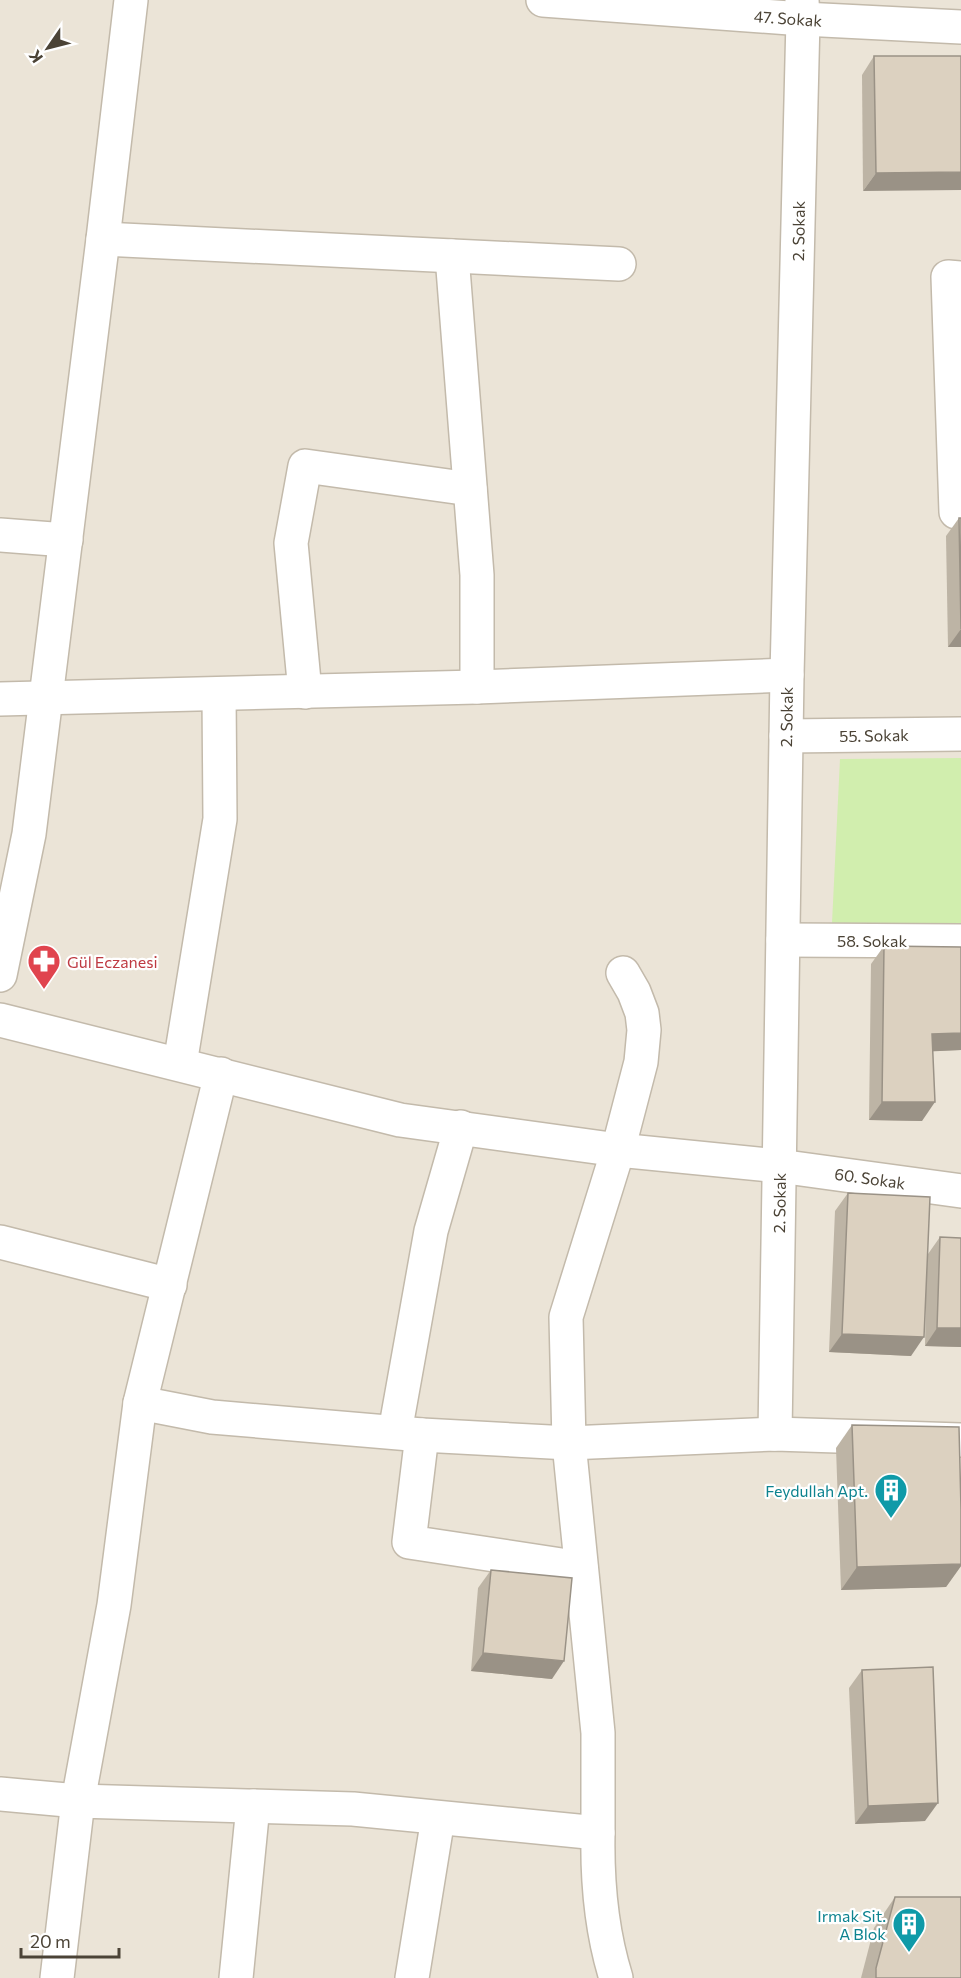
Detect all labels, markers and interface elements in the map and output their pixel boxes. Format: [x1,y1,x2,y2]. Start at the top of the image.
street label: 47. Sokak [753,6,823,30]
north arrow [18,18,78,78]
text: K [24,47,46,67]
street label: 2. Sokak [788,200,808,261]
street label: 2. Sokak [776,686,796,747]
street label: 55. Sokak [839,725,909,745]
street label: 58. Sokak [837,931,907,950]
pharmacy icon: Gül Eczanesi [26,943,62,990]
place label: Gül Eczanesi [67,952,158,971]
street label: 60. Sokak [833,1164,907,1192]
street label: 2. Sokak [769,1172,789,1233]
building icon: Feydullah Apt. [873,1472,909,1519]
place label: Feydullah Apt. [765,1481,868,1500]
place label: Irmak Sit. A Blok [817,1906,886,1943]
building icon: Irmak Sit. A Blok [891,1906,927,1953]
scale bar [21,1921,118,1959]
text: 20 m [30,1930,71,1952]

